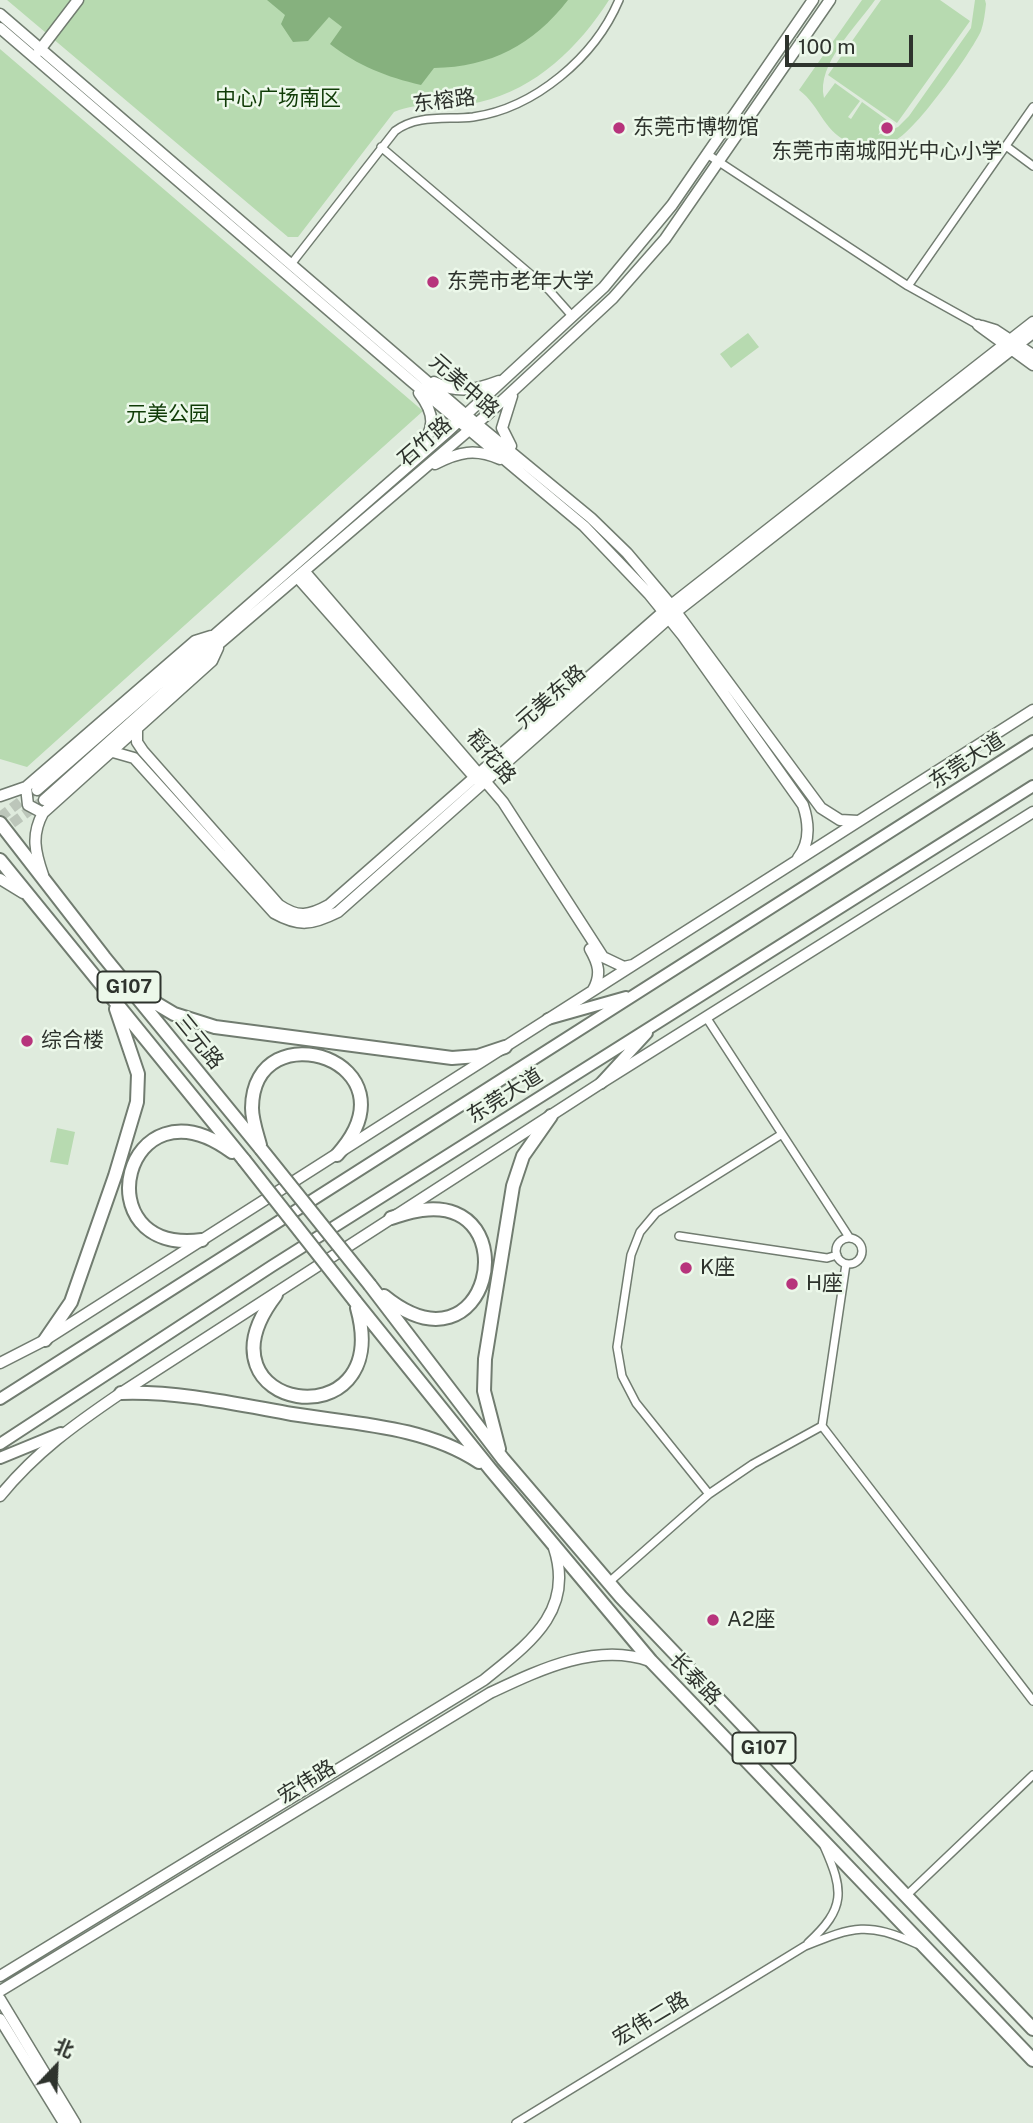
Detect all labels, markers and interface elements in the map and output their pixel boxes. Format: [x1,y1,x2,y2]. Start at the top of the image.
scale bar [788,21,916,65]
text: 100 m [798,34,855,59]
street label: 东榕路 [411,85,477,117]
park label: 中心广场南区 [215,86,341,112]
place label: 东莞市博物馆 [633,115,759,141]
marker: 东莞市博物馆 [611,120,627,136]
marker: 东莞市南城阳光中心小学 [879,120,895,136]
place label: 东莞市南城阳光中心小学 [772,139,1002,165]
place label: 东莞市老年大学 [447,269,594,295]
marker: 东莞市老年大学 [425,274,441,290]
street label: 元美中路 [424,349,504,423]
park label: 元美公园 [126,402,210,428]
street label: 石竹路 [393,412,457,472]
street label: 元美东路 [511,660,591,734]
street label: 稻花路 [461,725,521,789]
street label: 东莞大道 [925,728,1009,794]
road number: G107 [97,972,160,1002]
street label: 三元路 [169,1010,229,1074]
place label: 综合楼 [41,1028,104,1054]
marker: 综合楼 [19,1033,35,1049]
street label: 东莞大道 [463,1063,547,1129]
place label: K座 [700,1255,735,1281]
marker: K座 [678,1260,694,1276]
place label: H座 [806,1271,843,1297]
marker: H座 [784,1276,800,1292]
place label: A2座 [727,1607,775,1633]
marker: A2座 [705,1612,721,1628]
street label: 长泰路 [664,1648,726,1710]
road number: G107 [732,1732,796,1764]
street label: 宏伟路 [274,1755,340,1809]
street label: 宏伟二路 [609,1987,693,2051]
north arrow [21,2032,91,2102]
text: 北 [51,2034,77,2062]

